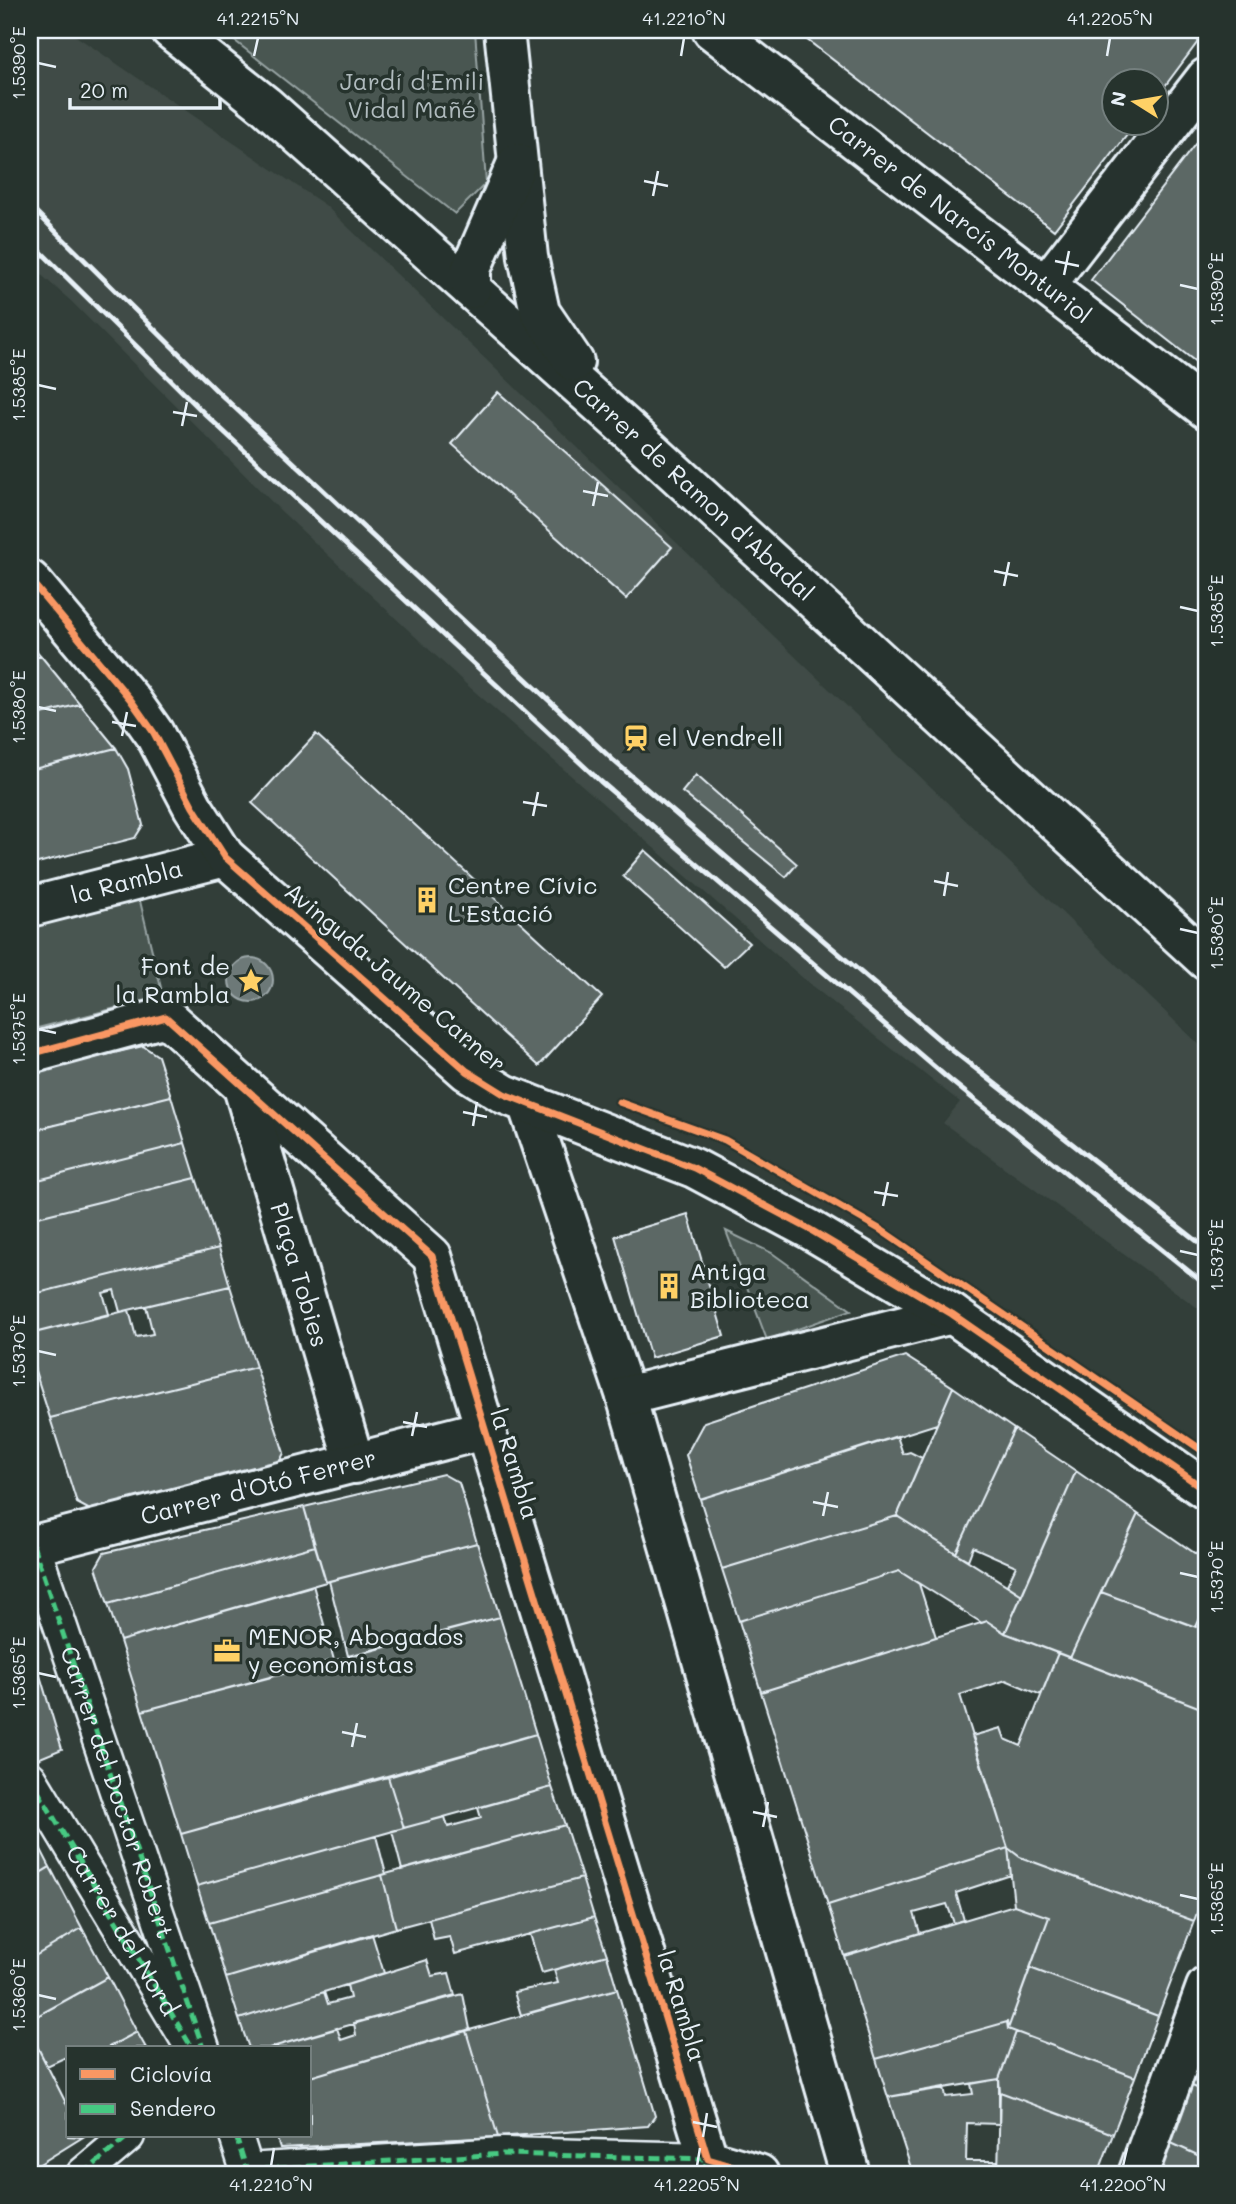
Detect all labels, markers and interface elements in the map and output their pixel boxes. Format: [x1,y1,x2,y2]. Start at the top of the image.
text: 41.2215°N [217,6,299,30]
text: 41.2210°N [642,6,726,30]
text: 41.2205°N [1067,6,1153,30]
text: 1.5390°E [6,26,30,100]
park label: Jardí d'Emili Vidal Mañé [340,65,484,124]
scale bar [70,66,220,110]
north arrow [1100,66,1170,136]
text: 20 m [80,76,128,103]
text: N [1104,89,1131,108]
street label: Carrer de Narcís Monturiol [822,108,1099,330]
text: 1.5390°E [1204,252,1228,326]
text: 1.5385°E [6,348,30,422]
street label: Carrer de Ramon d'Abadal [567,371,822,607]
text: 1.5385°E [1204,574,1228,648]
text: 1.5380°E [6,670,30,744]
place label: el Vendrell [657,721,783,752]
station icon: el Vendrell [621,723,651,753]
street label: la Rambla [67,851,186,910]
place label: Centre Cívic L'Estació [448,869,597,928]
street label: Avinguda Jaume Carner [279,875,513,1079]
building icon: Centre Cívic L'Estació [412,885,442,915]
text: 1.5380°E [1204,896,1228,970]
place label: Font de la Rambla [116,950,230,1009]
place icon: Font de la Rambla [236,966,266,996]
text: 1.5375°E [6,993,30,1065]
street label: Plaça Tobies [264,1199,336,1350]
text: 1.5375°E [1204,1219,1228,1291]
place label: Antiga Biblioteca [690,1255,810,1314]
building icon: Antiga Biblioteca [654,1271,684,1301]
text: 1.5370°E [6,1315,30,1387]
street label: la Rambla [484,1404,547,1523]
street label: Carrer d'Otó Ferrer [137,1441,379,1531]
text: 1.5370°E [1204,1541,1228,1613]
place label: MENOR, Abogados y economistas [248,1620,464,1679]
text: 1.5365°E [6,1636,30,1710]
office icon: MENOR, Abogados y economistas [212,1636,242,1666]
street label: Carrer del Doctor Robert [54,1642,182,1942]
street label: Carrer del Nord [60,1839,186,2021]
text: 1.5365°E [1204,1862,1228,1936]
street label: la Rambla [651,1946,714,2065]
text: 1.5360°E [6,1958,30,2032]
legend [66,2046,312,2138]
text: Ciclovía [130,2060,212,2087]
text: Sendero [130,2094,216,2121]
text: 41.2210°N [229,2172,313,2196]
text: 41.2205°N [654,2172,740,2196]
text: 41.2200°N [1080,2172,1166,2196]

